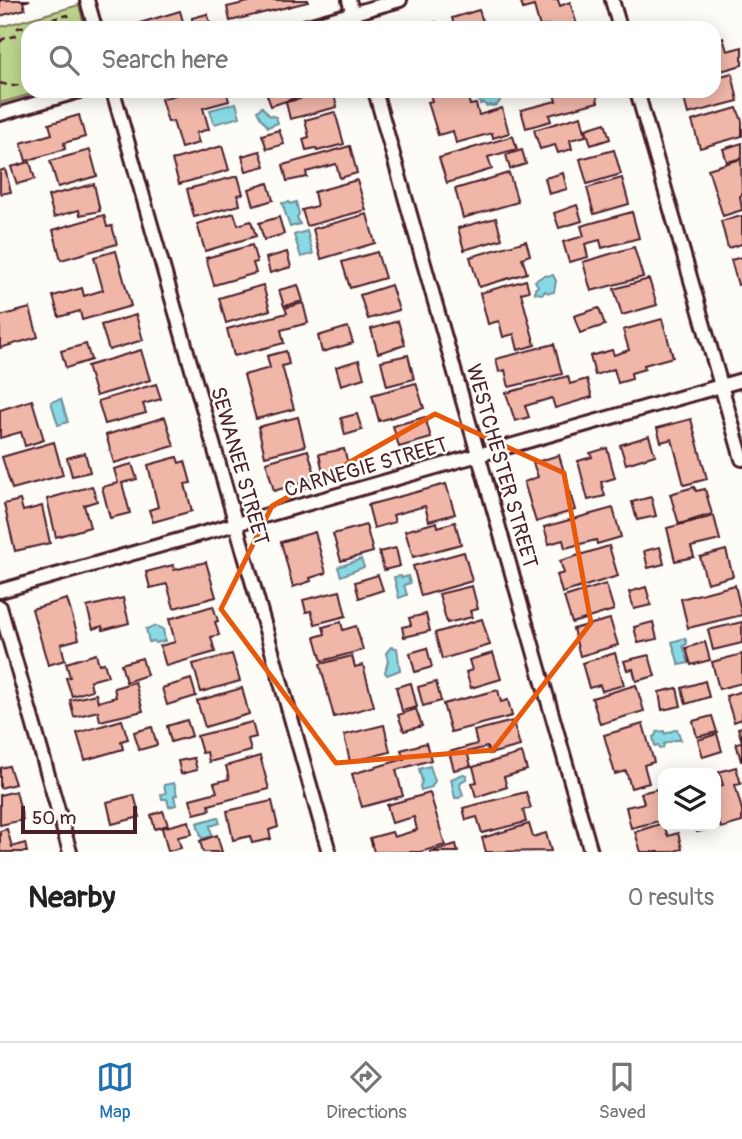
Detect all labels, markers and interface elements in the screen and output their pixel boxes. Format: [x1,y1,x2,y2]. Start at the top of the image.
search box [21,21,721,98]
icon: search [45,41,83,79]
text: Search here [101,44,228,76]
street label: WESTCHESTER STREET [459,361,544,572]
street label: SEWANEE STREET [204,384,275,549]
street label: CARNEGIE STREET [281,431,451,504]
map controls [658,768,721,831]
button: layers [658,768,721,831]
scale bar [21,803,136,835]
text: 50 m [32,806,76,830]
text: Nearby [28,879,115,916]
text: 0 results [628,883,714,912]
tab: Map [96,1058,134,1124]
tab: Directions [326,1058,407,1124]
tab: Saved [599,1058,646,1124]

